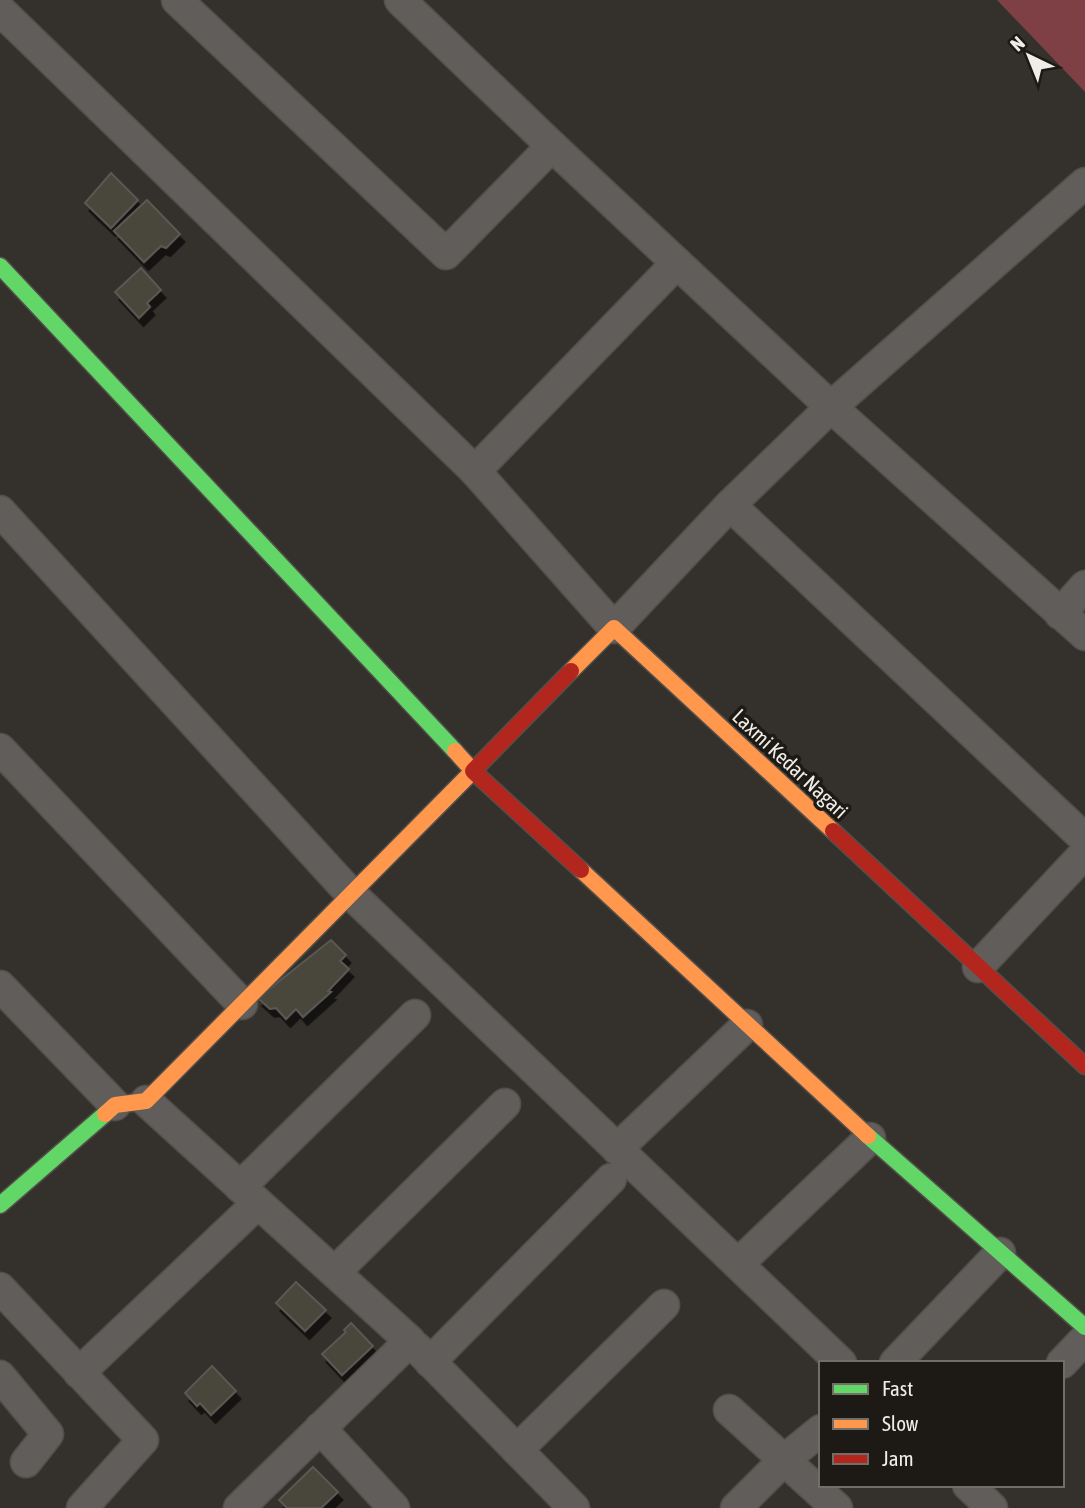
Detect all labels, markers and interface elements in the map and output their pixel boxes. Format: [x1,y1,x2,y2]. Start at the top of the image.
north arrow [994,21,1064,91]
text: N [1006,32,1029,55]
street label: Laxmi Kedar Nagari [728,704,853,823]
legend [819,1361,1064,1487]
text: Fast [882,1376,913,1400]
text: Slow [882,1411,919,1435]
text: Jam [882,1446,914,1470]

